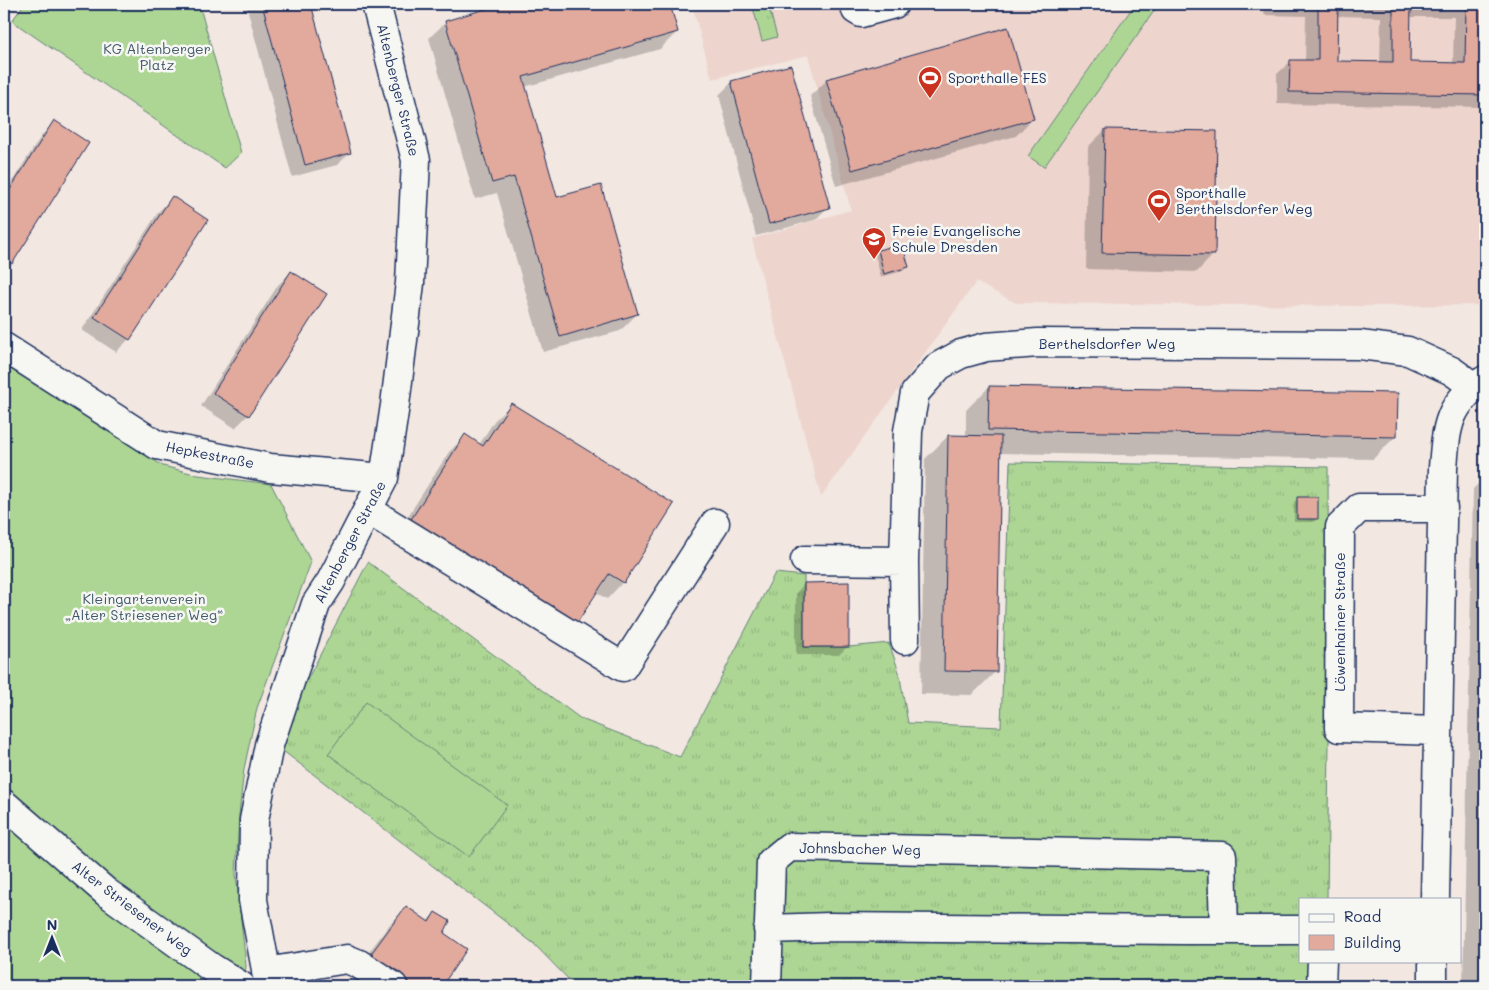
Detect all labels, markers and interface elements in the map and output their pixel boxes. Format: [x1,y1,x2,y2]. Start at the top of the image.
street label: Altenberger Straße [373,22,424,158]
park label: KG Altenberger Platz [103,39,211,74]
sports icon: Sporthalle FES [917,65,943,99]
place label: Sporthalle FES [948,68,1047,87]
place label: Sporthalle Berthelsdorfer Weg [1176,183,1312,218]
sports icon: Sporthalle Berthelsdorfer Weg [1146,188,1172,222]
place label: Freie Evangelische Schule Dresden [892,221,1021,256]
school or university icon: Freie Evangelische Schule Dresden [861,226,887,260]
street label: Berthelsdorfer Weg [1039,334,1175,353]
street label: Hepkestraße [164,437,256,472]
street label: Altenberger Straße [309,477,390,606]
street label: Löwenhainer Straße [1330,552,1349,692]
park label: Kleingartenverein „Alter Striesener Weg“ [65,589,223,624]
street label: Johnsbacher Weg [799,838,921,859]
street label: Alter Striesener Weg [68,856,196,959]
legend [1299,898,1462,962]
text: Road [1344,906,1381,926]
north arrow [28,912,78,962]
text: N [47,915,57,934]
text: Building [1344,932,1401,952]

